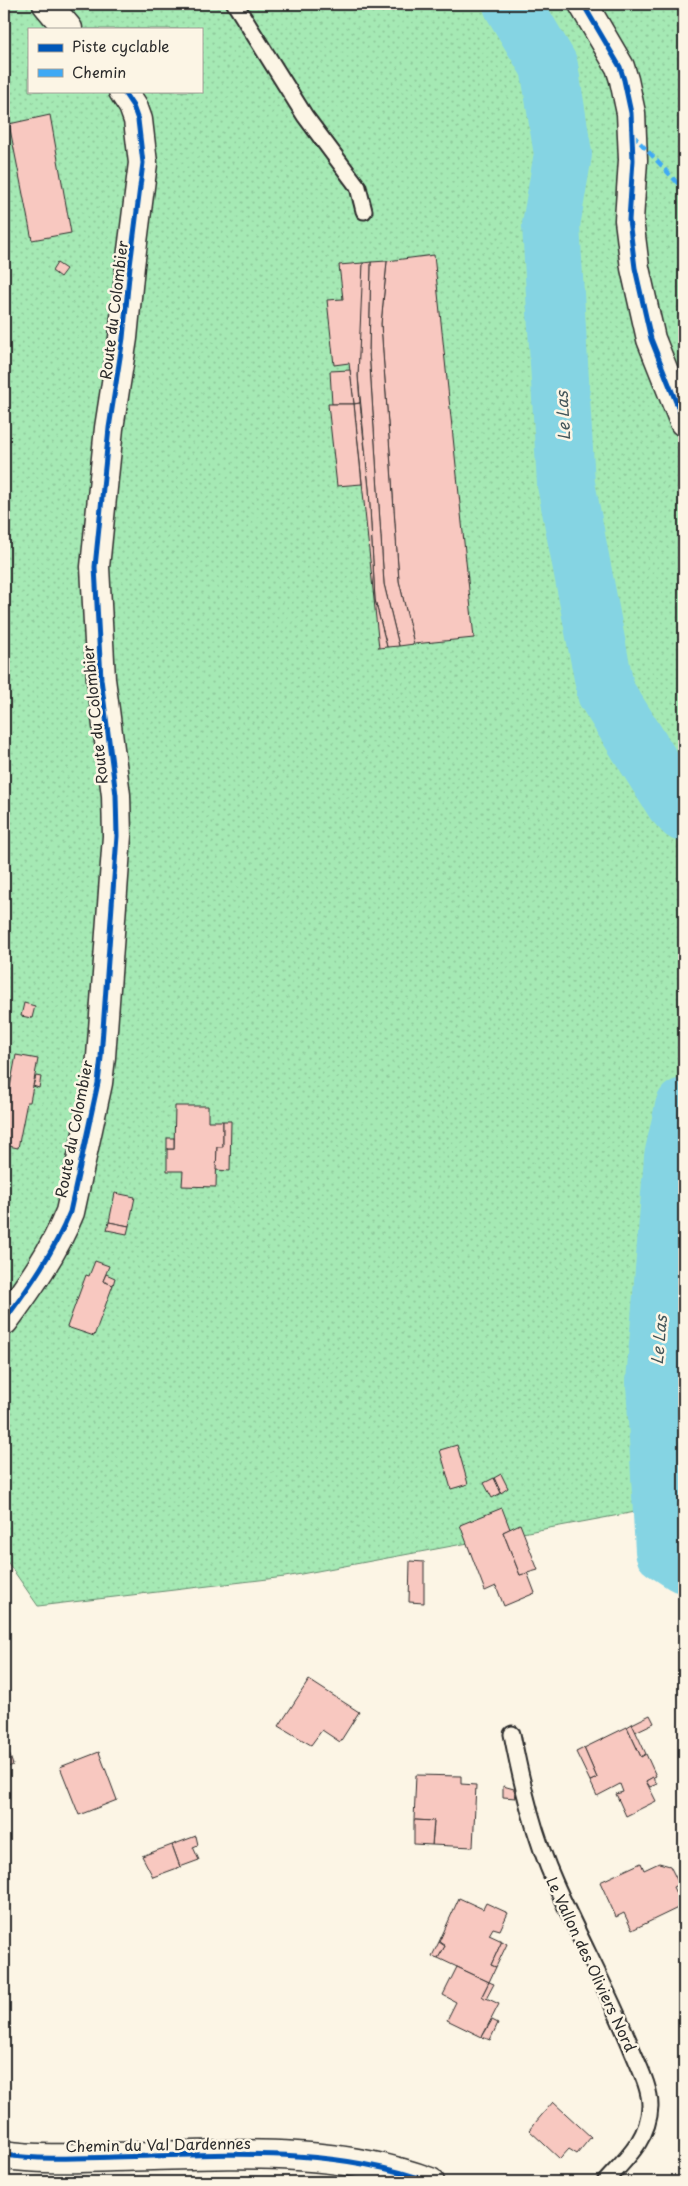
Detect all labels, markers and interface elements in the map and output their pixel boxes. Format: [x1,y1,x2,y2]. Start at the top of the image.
legend [28,28,202,92]
text: Piste cyclable [72,34,169,57]
text: Chemin [72,60,126,83]
street label: Route du Colombier [93,239,133,381]
water label: Le Las [549,389,575,441]
street label: Route du Colombier [75,644,113,786]
street label: Route du Colombier [48,1058,98,1200]
water label: Le Las [644,1313,672,1366]
street label: Le Vallon des Oliviers Nord [541,1873,643,2056]
street label: Chemin du Val Dardennes [65,2131,251,2157]

